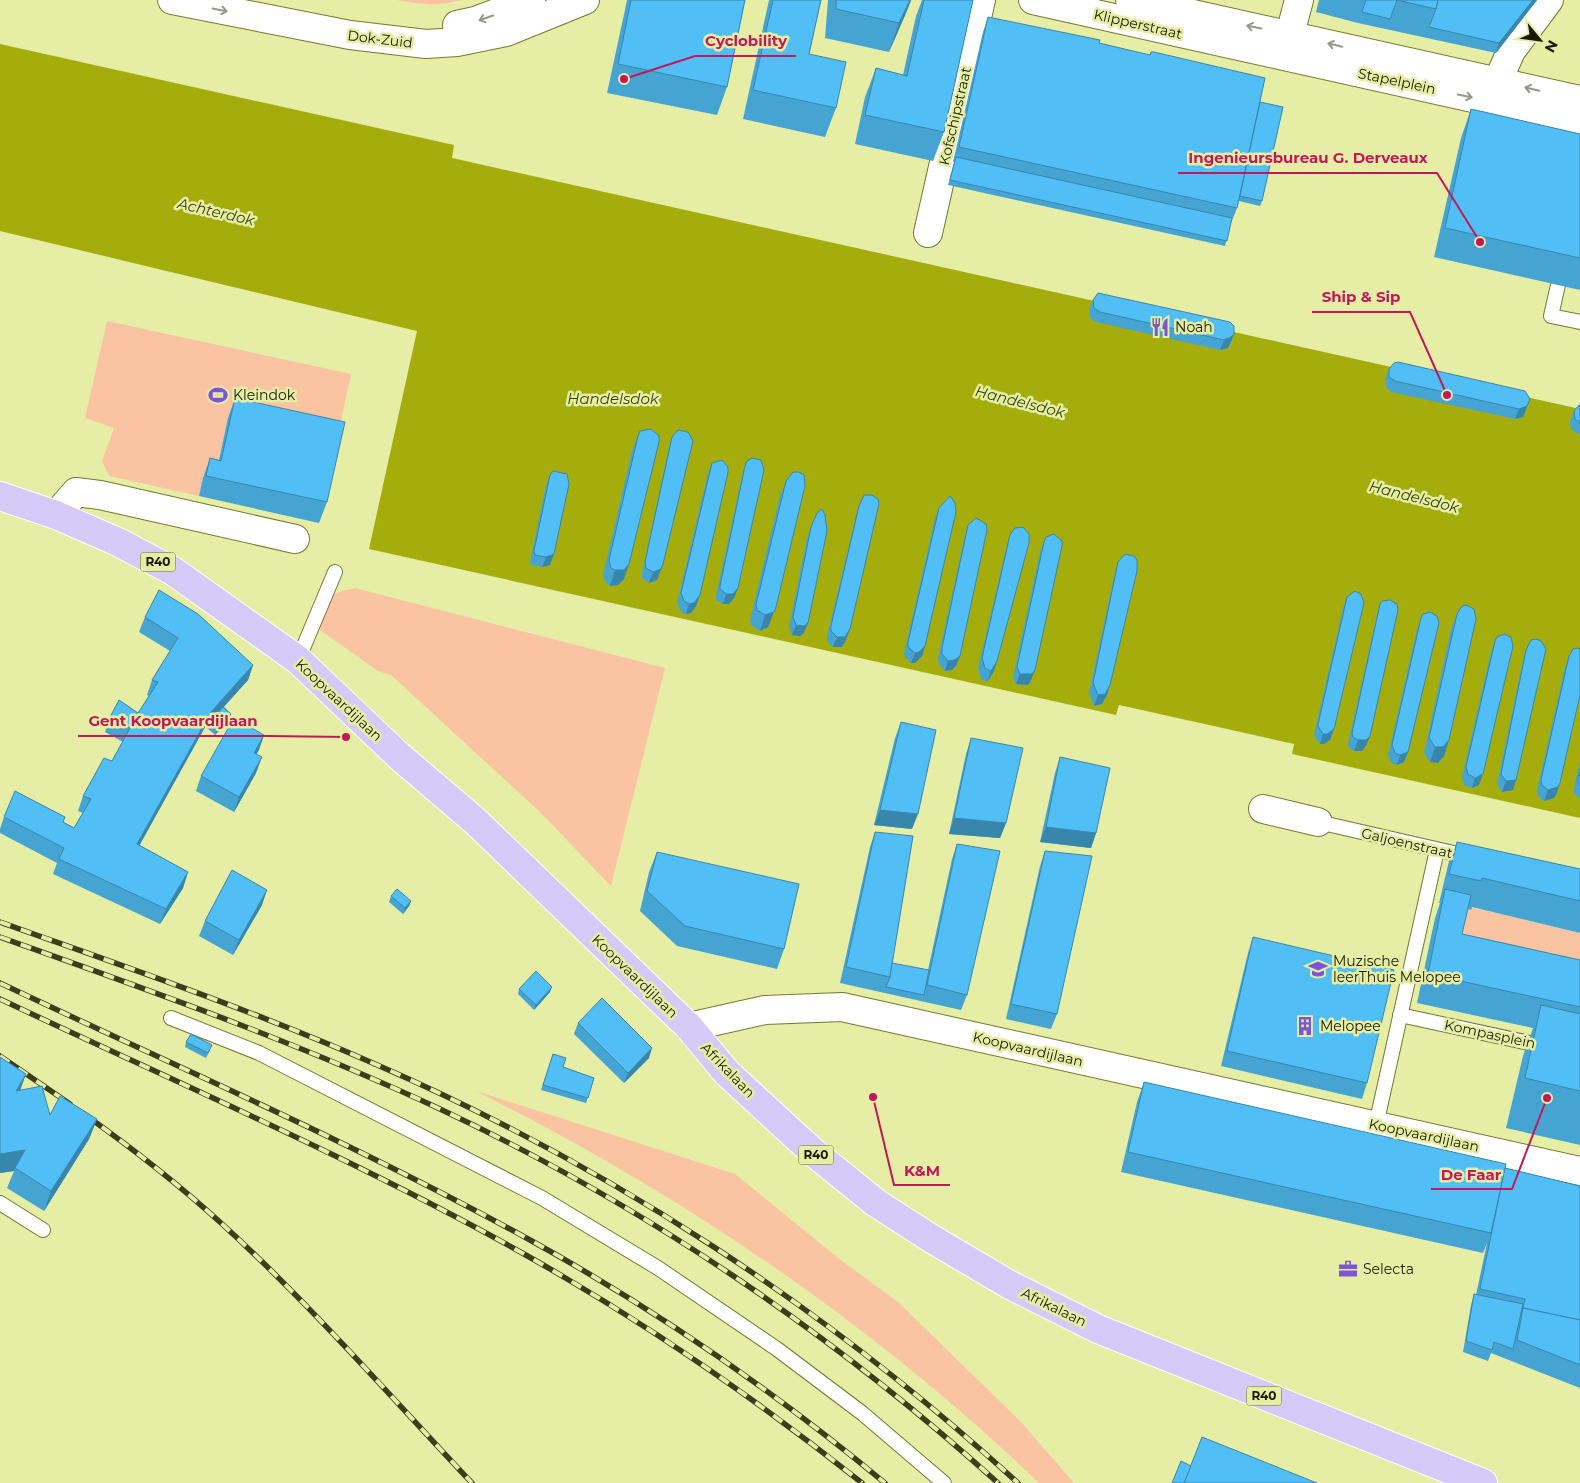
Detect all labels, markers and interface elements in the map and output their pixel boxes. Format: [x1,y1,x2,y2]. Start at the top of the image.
street label: Klipperstraat [1092,5,1184,43]
one-way arrow [211,6,227,16]
one-way arrow [478,13,494,23]
north arrow [1515,15,1565,65]
one-way arrow [1247,22,1263,31]
street label: Dok-Zuid [346,26,414,52]
callout: Cyclobility [695,26,796,56]
text: Cyclobility [705,31,788,50]
text: N [1541,37,1562,56]
one-way arrow [1327,40,1343,49]
street label: Stapelplein [1357,64,1437,98]
street label: Kofschipstraat [935,65,975,167]
one-way arrow [1525,84,1541,93]
one-way arrow [1457,92,1473,102]
callout: Ingenieursbureau G. Derveaux [1178,143,1437,173]
text: Ingenieursbureau G. Derveaux [1188,148,1428,167]
water label: Achterdok [175,193,257,230]
callout: Ship & Sip [1312,282,1410,312]
text: Ship & Sip [1322,287,1400,306]
restaurant icon: Noah [1149,316,1171,338]
place label: Noah [1175,318,1213,336]
water label: Handelsdok [973,381,1068,422]
sports icon: Kleindok [207,384,229,406]
place label: Kleindok [233,386,296,404]
water label: Handelsdok [567,389,660,408]
water label: Handelsdok [1367,476,1462,517]
road number: R40 [140,552,176,572]
street label: Koopvaardijlaan [292,655,386,745]
callout: Gent Koopvaardijlaan [78,706,267,736]
text: Gent Koopvaardijlaan [88,711,258,730]
street label: Galjoenstraat [1360,824,1455,862]
street label: Koopvaardijlaan [588,930,682,1022]
place label: Muzische leerThuis Melopee [1333,952,1461,986]
school or university icon: Muzische leerThuis Melopee [1307,958,1329,980]
building icon: Melopee [1294,1015,1316,1037]
street label: Kompasplein [1443,1016,1537,1052]
place label: Melopee [1320,1017,1381,1035]
street label: Koopvaardijlaan [971,1028,1085,1070]
street label: Afrikalaan [697,1038,759,1102]
street label: Koopvaardijlaan [1367,1114,1481,1156]
road number: R40 [798,1146,834,1164]
callout: K&M [894,1155,950,1185]
callout: De Faar [1431,1159,1512,1189]
text: K&M [904,1161,940,1180]
text: De Faar [1441,1165,1502,1184]
office icon: Selecta [1337,1258,1359,1280]
place label: Selecta [1363,1260,1414,1278]
street label: Afrikalaan [1018,1283,1090,1331]
road number: R40 [1246,1386,1282,1405]

